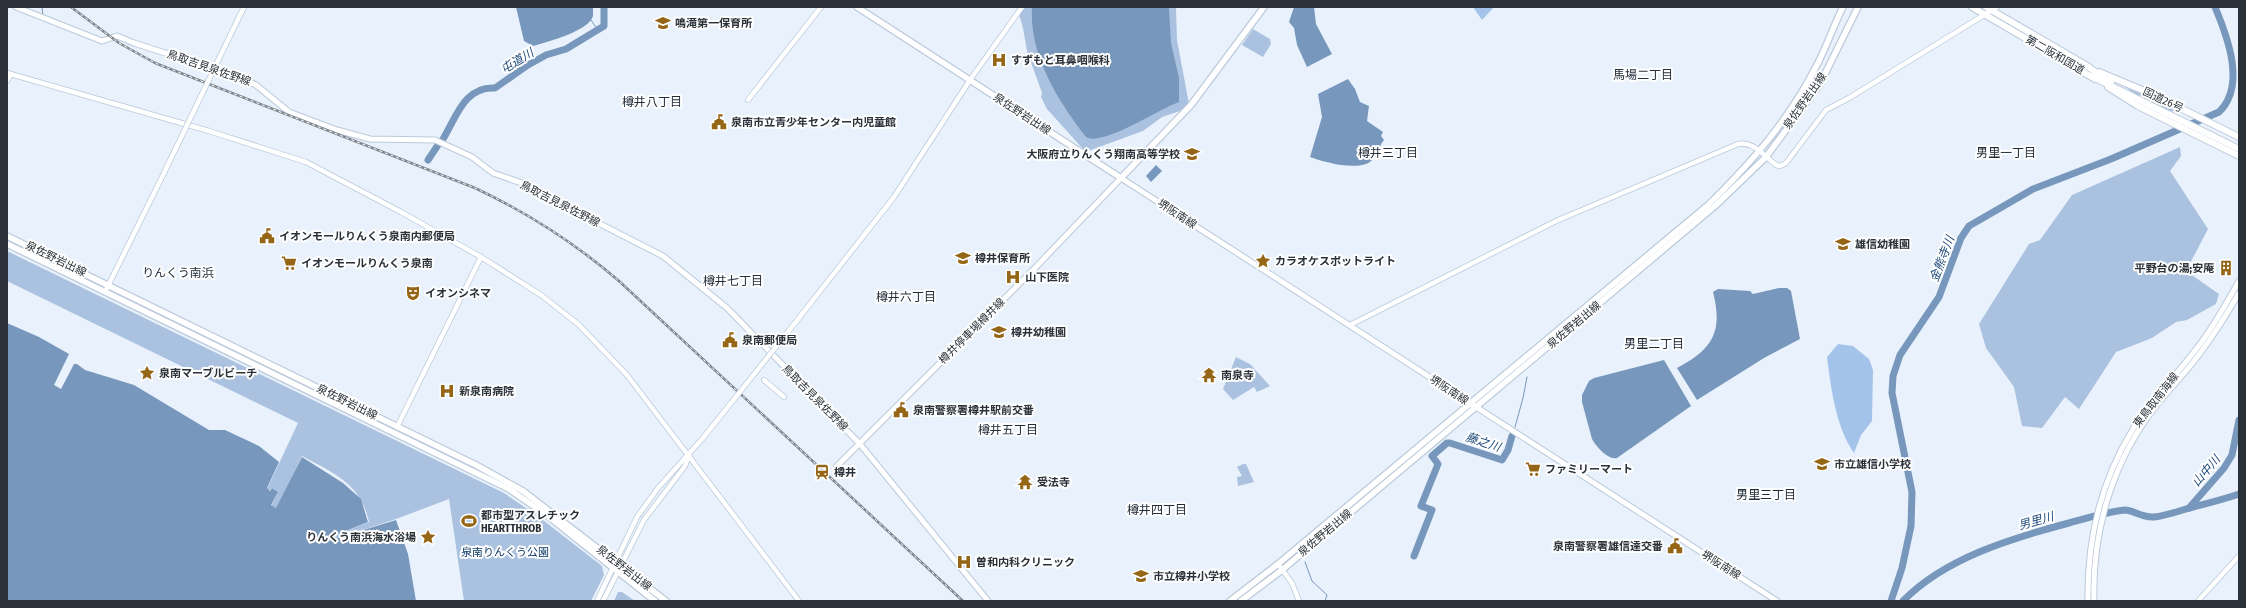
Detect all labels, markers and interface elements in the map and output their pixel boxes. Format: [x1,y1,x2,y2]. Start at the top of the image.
school or university icon: 鳴滝第一保育所 [654,14,672,32]
place label: 鳴滝第一保育所 [675,17,752,30]
street label: 第二阪和国道 [2023,33,2087,77]
water label: 屯道川 [498,45,538,76]
street label: 鳥取吉見泉佐野線 [165,48,253,88]
hospital icon: すずもと耳鼻咽喉科 [990,51,1008,69]
place label: すずもと耳鼻咽喉科 [1011,54,1110,67]
district label: 馬場二丁目 [1613,68,1673,82]
street label: 泉佐野岩出線 [1781,70,1829,132]
street label: 国道26号 [2141,85,2185,115]
street label: 泉佐野岩出線 [991,91,1053,137]
district label: 樽井八丁目 [622,95,682,109]
public building icon: 泉南市立青少年センター内児童館 [710,113,728,131]
place label: 泉南市立青少年センター内児童館 [731,116,896,129]
school or university icon: 大阪府立りんくう翔南高等学校 [1183,145,1201,163]
district label: 樽井三丁目 [1358,146,1418,160]
district label: 男里一丁目 [1976,146,2036,160]
place label: 大阪府立りんくう翔南高等学校 [1026,148,1180,161]
street label: 鳥取吉見泉佐野線 [518,178,602,230]
street label: 堺阪南線 [1155,197,1199,231]
public building icon: イオンモールりんくう泉南内郵便局 [258,227,276,245]
place label: イオンモールりんくう泉南内郵便局 [279,230,455,243]
water label: 金熊寺川 [1927,232,1958,284]
school or university icon: 雄信幼稚園 [1834,235,1852,253]
place label: 雄信幼稚園 [1855,238,1910,251]
street label: 泉佐野岩出線 [23,239,89,279]
school or university icon: 樽井保育所 [954,249,972,267]
place label: 樽井保育所 [975,252,1030,265]
place icon: カラオケスポットライト [1254,252,1272,270]
supermarket icon: イオンモールりんくう泉南 [280,254,298,272]
place label: カラオケスポットライト [1275,255,1396,268]
place label: イオンモールりんくう泉南 [301,257,433,270]
building icon: 平野台の湯;安庵 [2217,259,2235,277]
place label: 平野台の湯;安庵 [2134,262,2215,275]
district label: りんくう南浜 [142,266,214,280]
hospital icon: 山下医院 [1004,268,1022,286]
place label: 山下医院 [1025,271,1069,284]
district label: 樽井七丁目 [703,274,763,288]
theatre icon: イオンシネマ [404,284,422,302]
place label: イオンシネマ [425,287,491,300]
district label: 樽井六丁目 [876,290,936,304]
street label: 樽井停車場樽井線 [936,295,1008,367]
street label: 泉佐野岩出線 [1545,299,1603,351]
school or university icon: 樽井幼稚園 [990,323,1008,341]
place label: 樽井幼稚園 [1011,326,1066,339]
public building icon: 泉南郵便局 [721,331,739,349]
place label: 泉南郵便局 [742,334,797,347]
district label: 男里二丁目 [1624,337,1684,351]
street label: 鳥取吉見泉佐野線 [779,362,851,434]
place icon: 泉南マーブルビーチ [138,364,156,382]
temple icon: 南泉寺 [1200,366,1218,384]
place label: 泉南マーブルビーチ [159,367,257,380]
place label: 南泉寺 [1221,369,1254,382]
street label: 東鳥取南海線 [2131,370,2181,430]
street label: 堺阪南線 [1427,373,1471,407]
street label: 泉佐野岩出線 [314,382,380,422]
hospital icon: 新泉南病院 [438,382,456,400]
place label: 新泉南病院 [459,385,514,398]
public building icon: 泉南警察署樽井駅前交番 [892,401,910,419]
place label: 泉南警察署樽井駅前交番 [913,404,1034,417]
district label: 樽井五丁目 [978,423,1038,437]
water label: 藤之川 [1464,430,1504,455]
water label: 山中川 [2189,451,2224,489]
school or university icon: 市立雄信小学校 [1813,455,1831,473]
place label: 市立雄信小学校 [1834,458,1911,471]
supermarket icon: ファミリーマート [1524,460,1542,478]
station icon: 樽井 [813,463,831,481]
place label: ファミリーマート [1545,463,1633,476]
place label: 樽井 [834,466,856,479]
temple icon: 受法寺 [1016,473,1034,491]
place label: 受法寺 [1037,476,1070,489]
district label: 男里三丁目 [1736,488,1796,502]
district label: 樽井四丁目 [1127,503,1187,517]
street label: 泉佐野岩出線 [1296,507,1354,559]
place label: 都市型アスレチック HEARTTHROB [481,509,580,535]
water label: 男里川 [2017,509,2057,533]
sports icon: 都市型アスレチック HEARTTHROB [460,512,478,530]
place icon: りんくう南浜海水浴場 [419,528,437,546]
place label: りんくう南浜海水浴場 [306,531,416,544]
public building icon: 泉南警察署雄信達交番 [1666,537,1684,555]
place label: 泉南警察署雄信達交番 [1553,540,1663,553]
street label: 泉佐野岩出線 [594,543,654,593]
park label: 泉南りんくう公園 [461,546,549,559]
street label: 堺阪南線 [1699,548,1743,582]
hospital icon: 曽和内科クリニック [955,553,973,571]
place label: 曽和内科クリニック [976,556,1075,569]
school or university icon: 市立樽井小学校 [1132,567,1150,585]
place label: 市立樽井小学校 [1153,570,1230,583]

